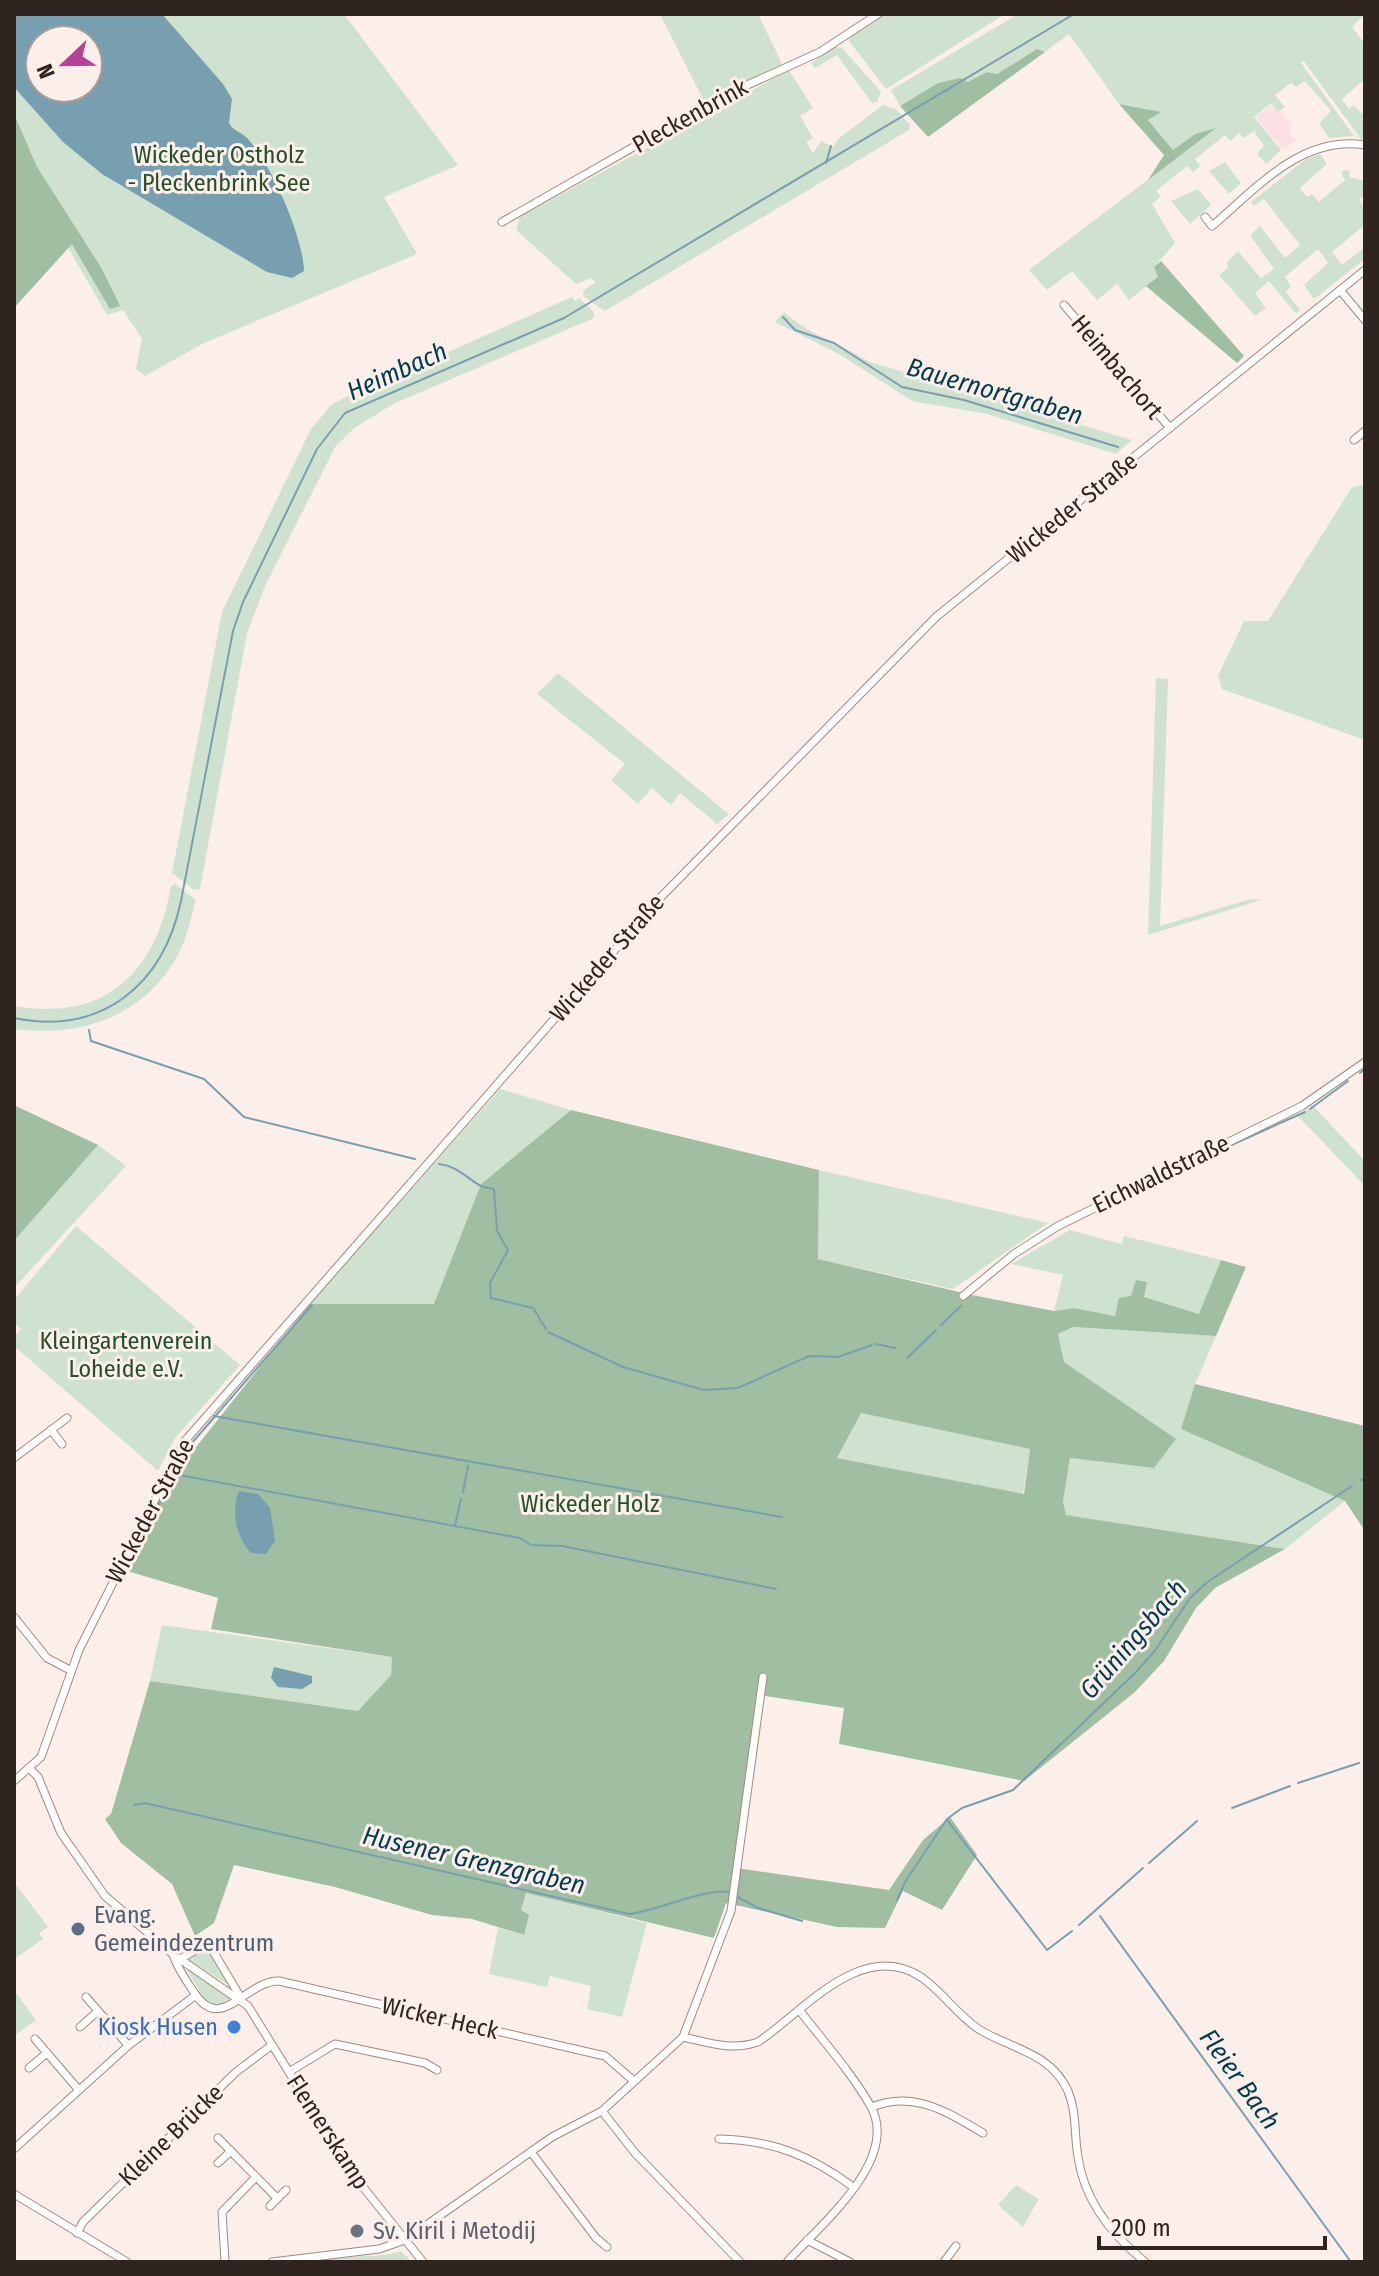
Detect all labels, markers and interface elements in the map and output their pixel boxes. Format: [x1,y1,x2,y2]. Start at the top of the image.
north arrow [24,24,104,104]
text: N [31,60,61,82]
street label: Pleckenbrink [628,73,753,159]
park label: Wickeder Ostholz - Pleckenbrink See [128,141,310,197]
street label: Heimbachort [1065,309,1169,425]
water label: Heimbach [342,336,452,407]
water label: Bauernortgraben [903,352,1086,431]
street label: Wickeder Straße [1001,447,1143,569]
street label: Wickeder Straße [544,889,670,1027]
street label: Eichwaldstraße [1088,1129,1234,1219]
park label: Kleingartenverein Loheide e.V. [40,1327,212,1383]
street label: Wickeder Straße [100,1434,200,1588]
park label: Wickeder Holz [520,1490,660,1518]
water label: Grüningsbach [1073,1574,1193,1705]
water label: Husener Grenzgraben [360,1820,588,1901]
place label: Evang. Gemeindezentrum [94,1901,274,1957]
marker: Evang. Gemeindezentrum [69,1920,87,1938]
street label: Wicker Heck [379,1991,502,2045]
place label: Kiosk Husen [98,2013,218,2041]
marker: Kiosk Husen [225,2018,243,2036]
water label: Fleier Bach [1193,2023,1286,2135]
street label: Flemerskamp [281,2070,375,2194]
street label: Kleine Brücke [113,2078,229,2192]
scale bar [1099,2200,1325,2250]
text: 200 m [1111,2214,1171,2242]
place label: Sv. Kiril i Metodij [373,2217,536,2245]
marker: Sv. Kiril i Metodij [348,2222,366,2240]

